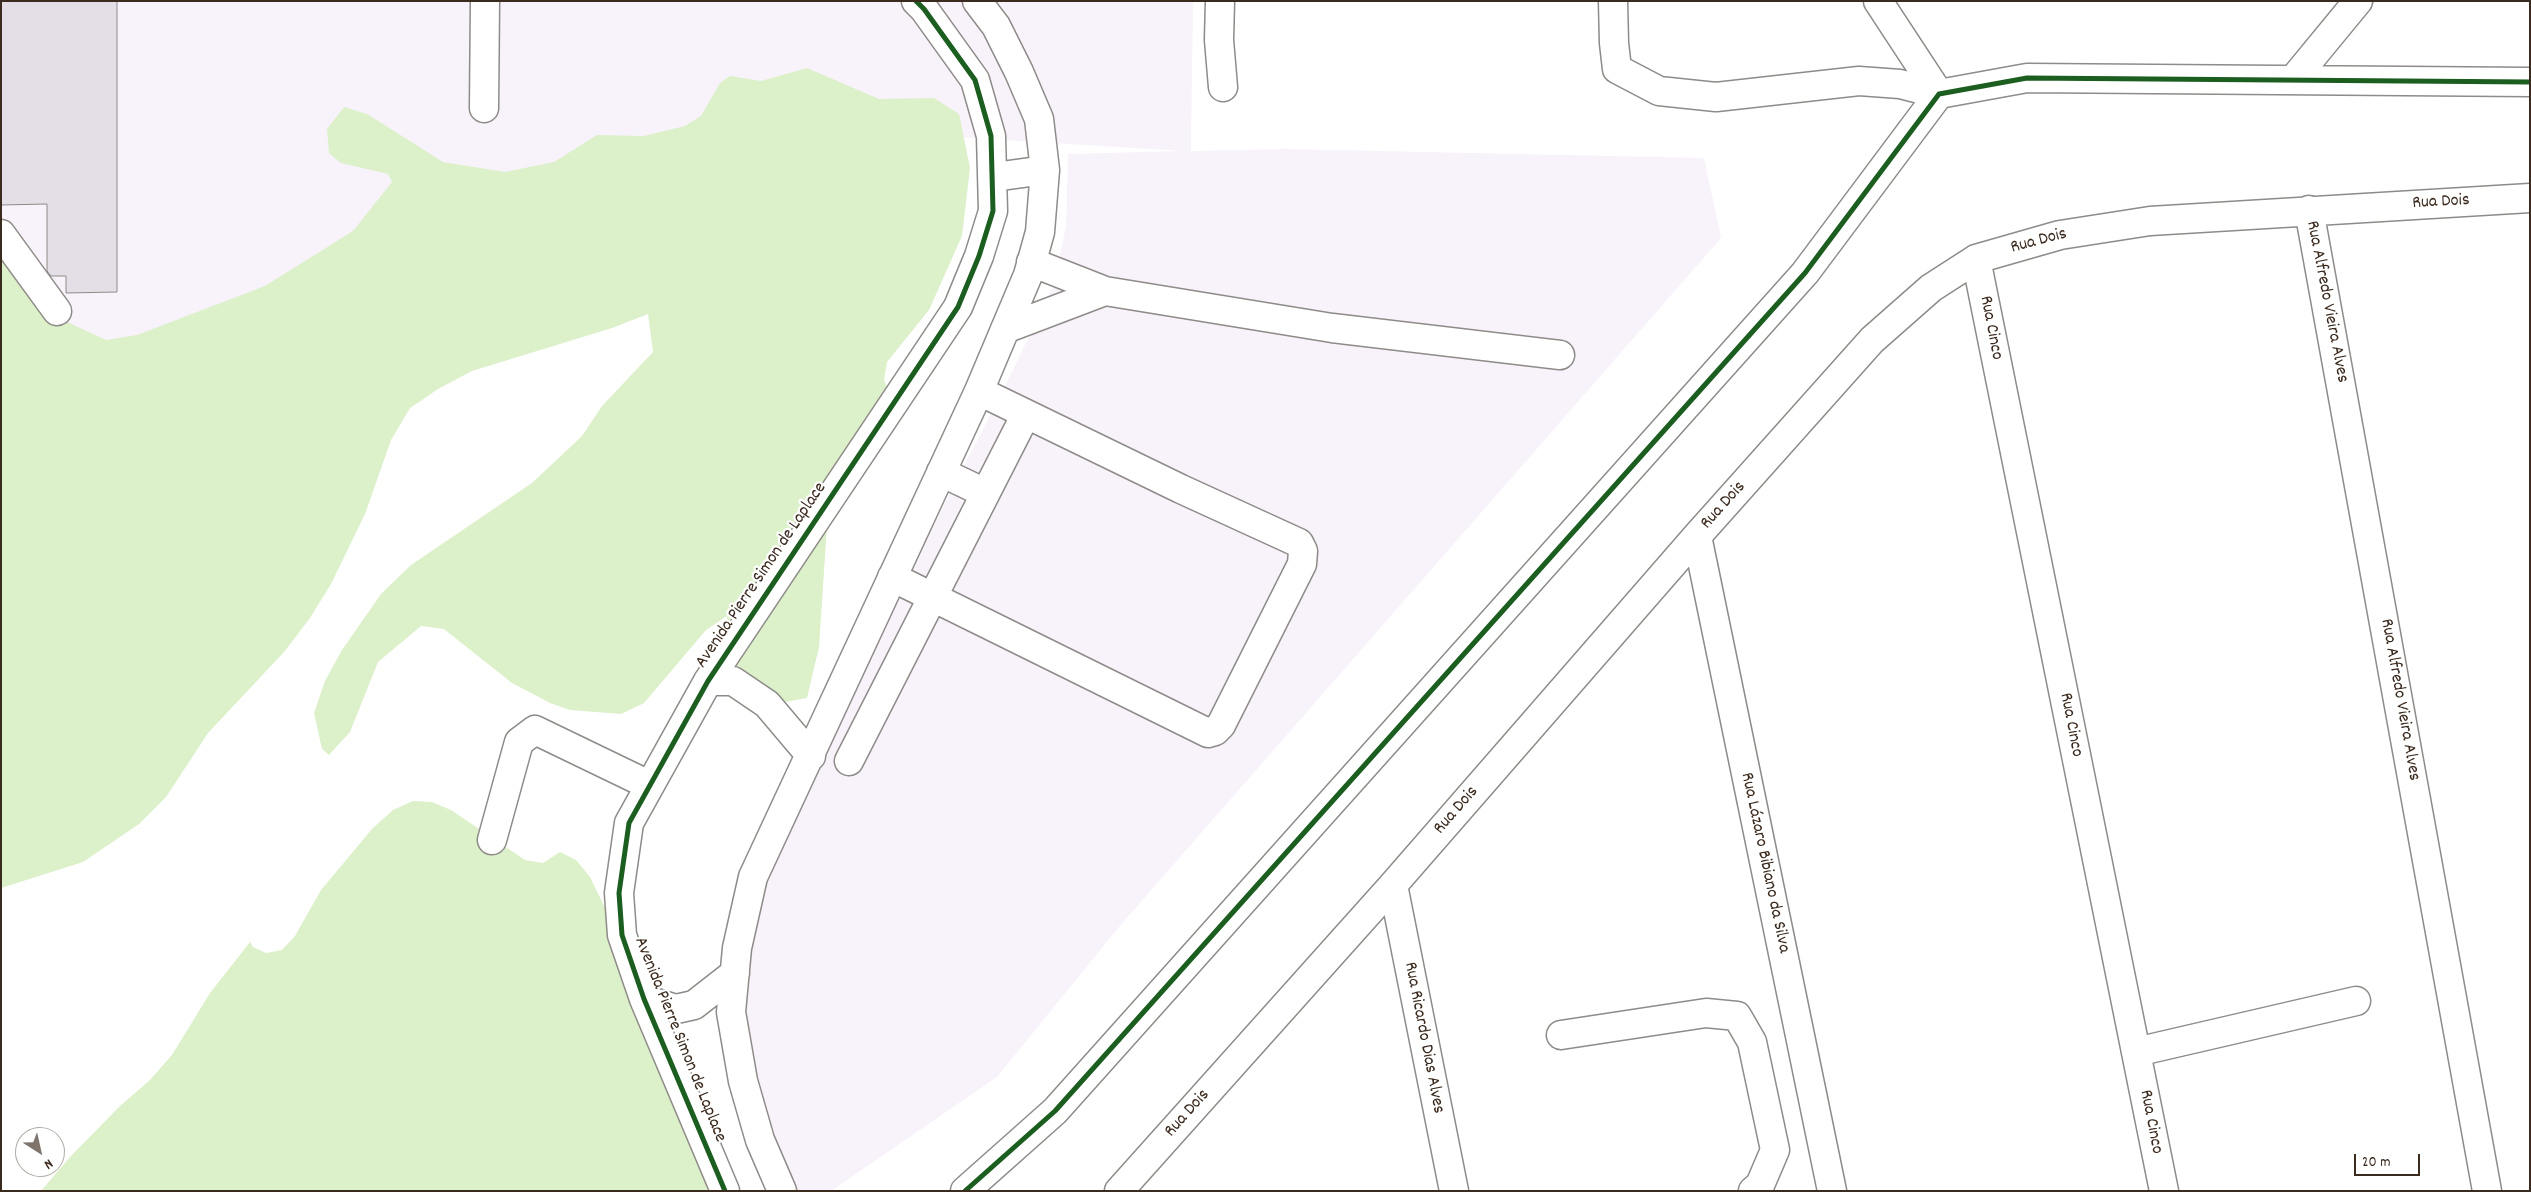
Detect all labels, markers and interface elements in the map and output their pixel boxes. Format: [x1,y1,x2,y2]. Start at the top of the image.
street label: Rua Dois [2412,191,2470,215]
street label: Rua Alfredo Vieira Alves [2300,219,2352,385]
street label: Rua Dois [2009,224,2069,260]
street label: Rua Cinco [1973,294,2007,362]
street label: Rua Dois [1697,477,1751,535]
street label: Avenida Pierre Simon de Laplace [692,479,832,673]
street label: Rua Alfredo Vieira Alves [2374,617,2424,783]
street label: Rua Cinco [2053,691,2087,759]
street label: Rua Lázaro Bibiano da Silva [1734,771,1794,955]
street label: Rua Dois [1430,782,1484,840]
street label: Avenida Pierre Simon de Laplace [628,934,730,1146]
street label: Rua Ricardo Dias Alves [1398,960,1448,1116]
street label: Rua Dois [1161,1085,1215,1143]
street label: Rua Cinco [2133,1088,2167,1156]
north arrow [15,1127,65,1177]
scale bar [2356,1144,2422,1176]
text: 20 m [2362,1152,2390,1174]
text: N [39,1153,57,1174]

